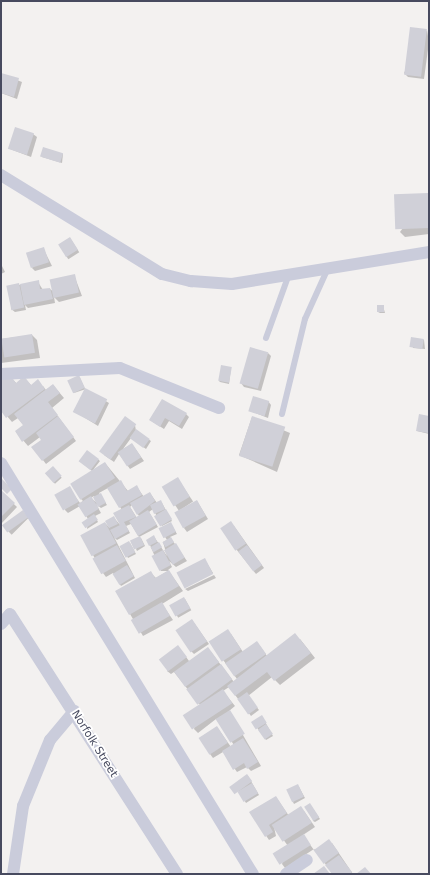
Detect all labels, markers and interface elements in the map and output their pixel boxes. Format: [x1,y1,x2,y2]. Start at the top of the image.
street label: Norfolk Street [68,708,120,780]

